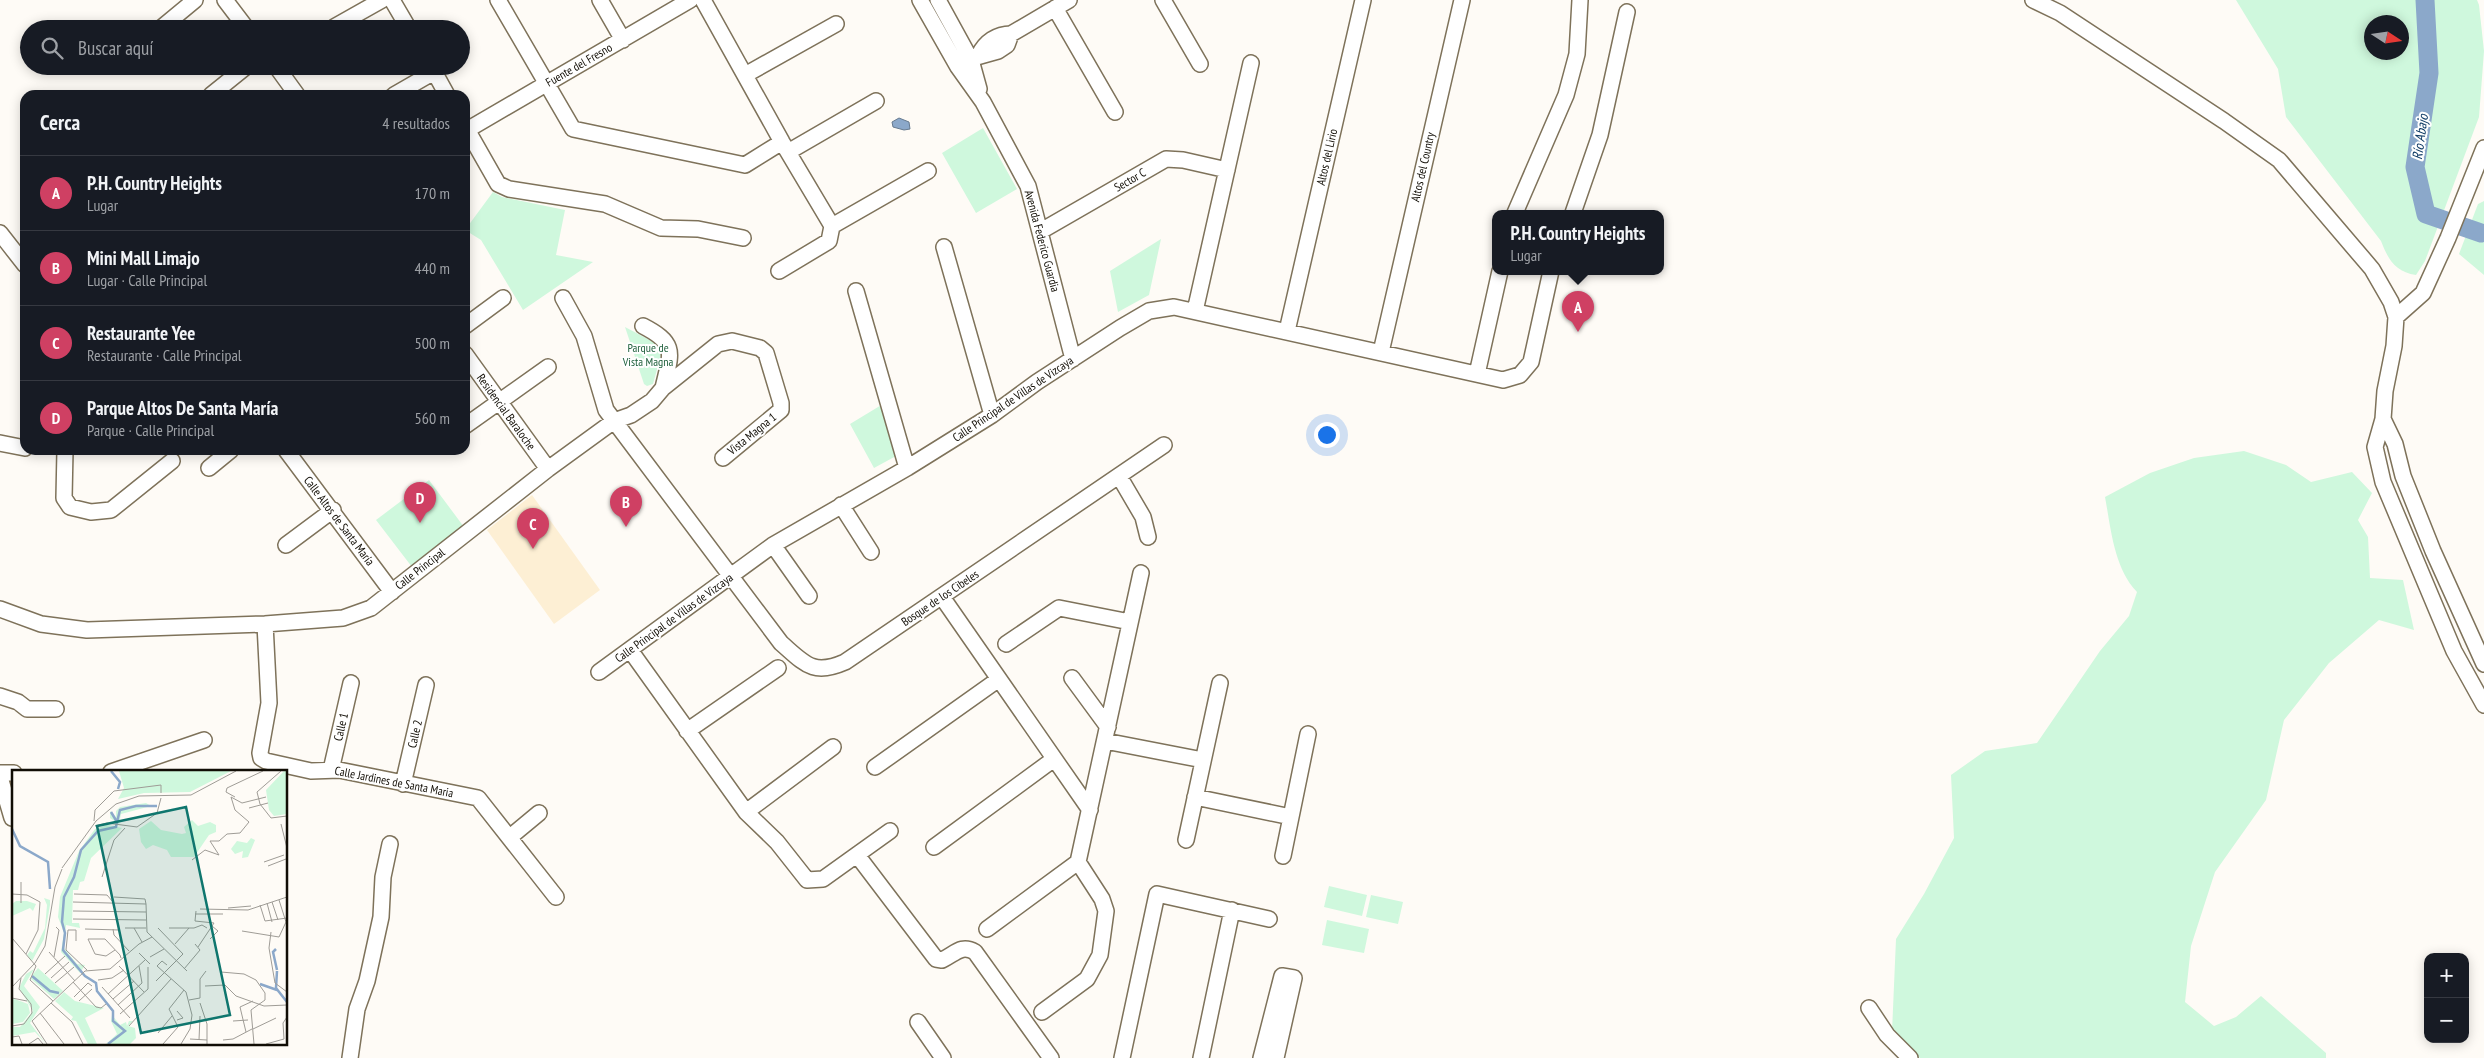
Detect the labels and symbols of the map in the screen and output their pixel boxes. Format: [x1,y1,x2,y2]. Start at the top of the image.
north arrow [2364,15,2409,60]
street label: Fuente del Fresno [543,39,615,90]
water label: Río Abajo [2408,112,2432,161]
street label: Altos del Lirio [1313,127,1340,187]
street label: Altos del Country [1407,130,1438,203]
street label: Sector C [1111,164,1149,195]
street label: Avenida Federico Guardia [1022,188,1063,294]
pin: A [1562,291,1594,332]
park label: Parque de Vista Magna [622,340,673,369]
street label: Calle Principal de Villas de Vizcaya [949,352,1076,445]
street label: Residencial Baraloche [474,371,539,453]
street label: Vista Magna 1 [723,409,779,458]
your location [1314,422,1340,448]
street label: Calle Altos de Santa María [301,473,378,569]
pin: D [404,482,436,523]
pin: B [610,486,642,527]
pin: C [517,508,549,549]
street label: Calle Principal [392,544,448,593]
street label: Bosque de los Cibeles [898,566,981,629]
street label: Calle Principal de Villas de Vizcaya [612,570,736,666]
street label: Calle 1 [330,711,351,743]
street label: Calle 2 [404,718,425,750]
street label: Calle Jardines de Santa Maria [334,763,455,800]
inset map [12,770,288,1046]

